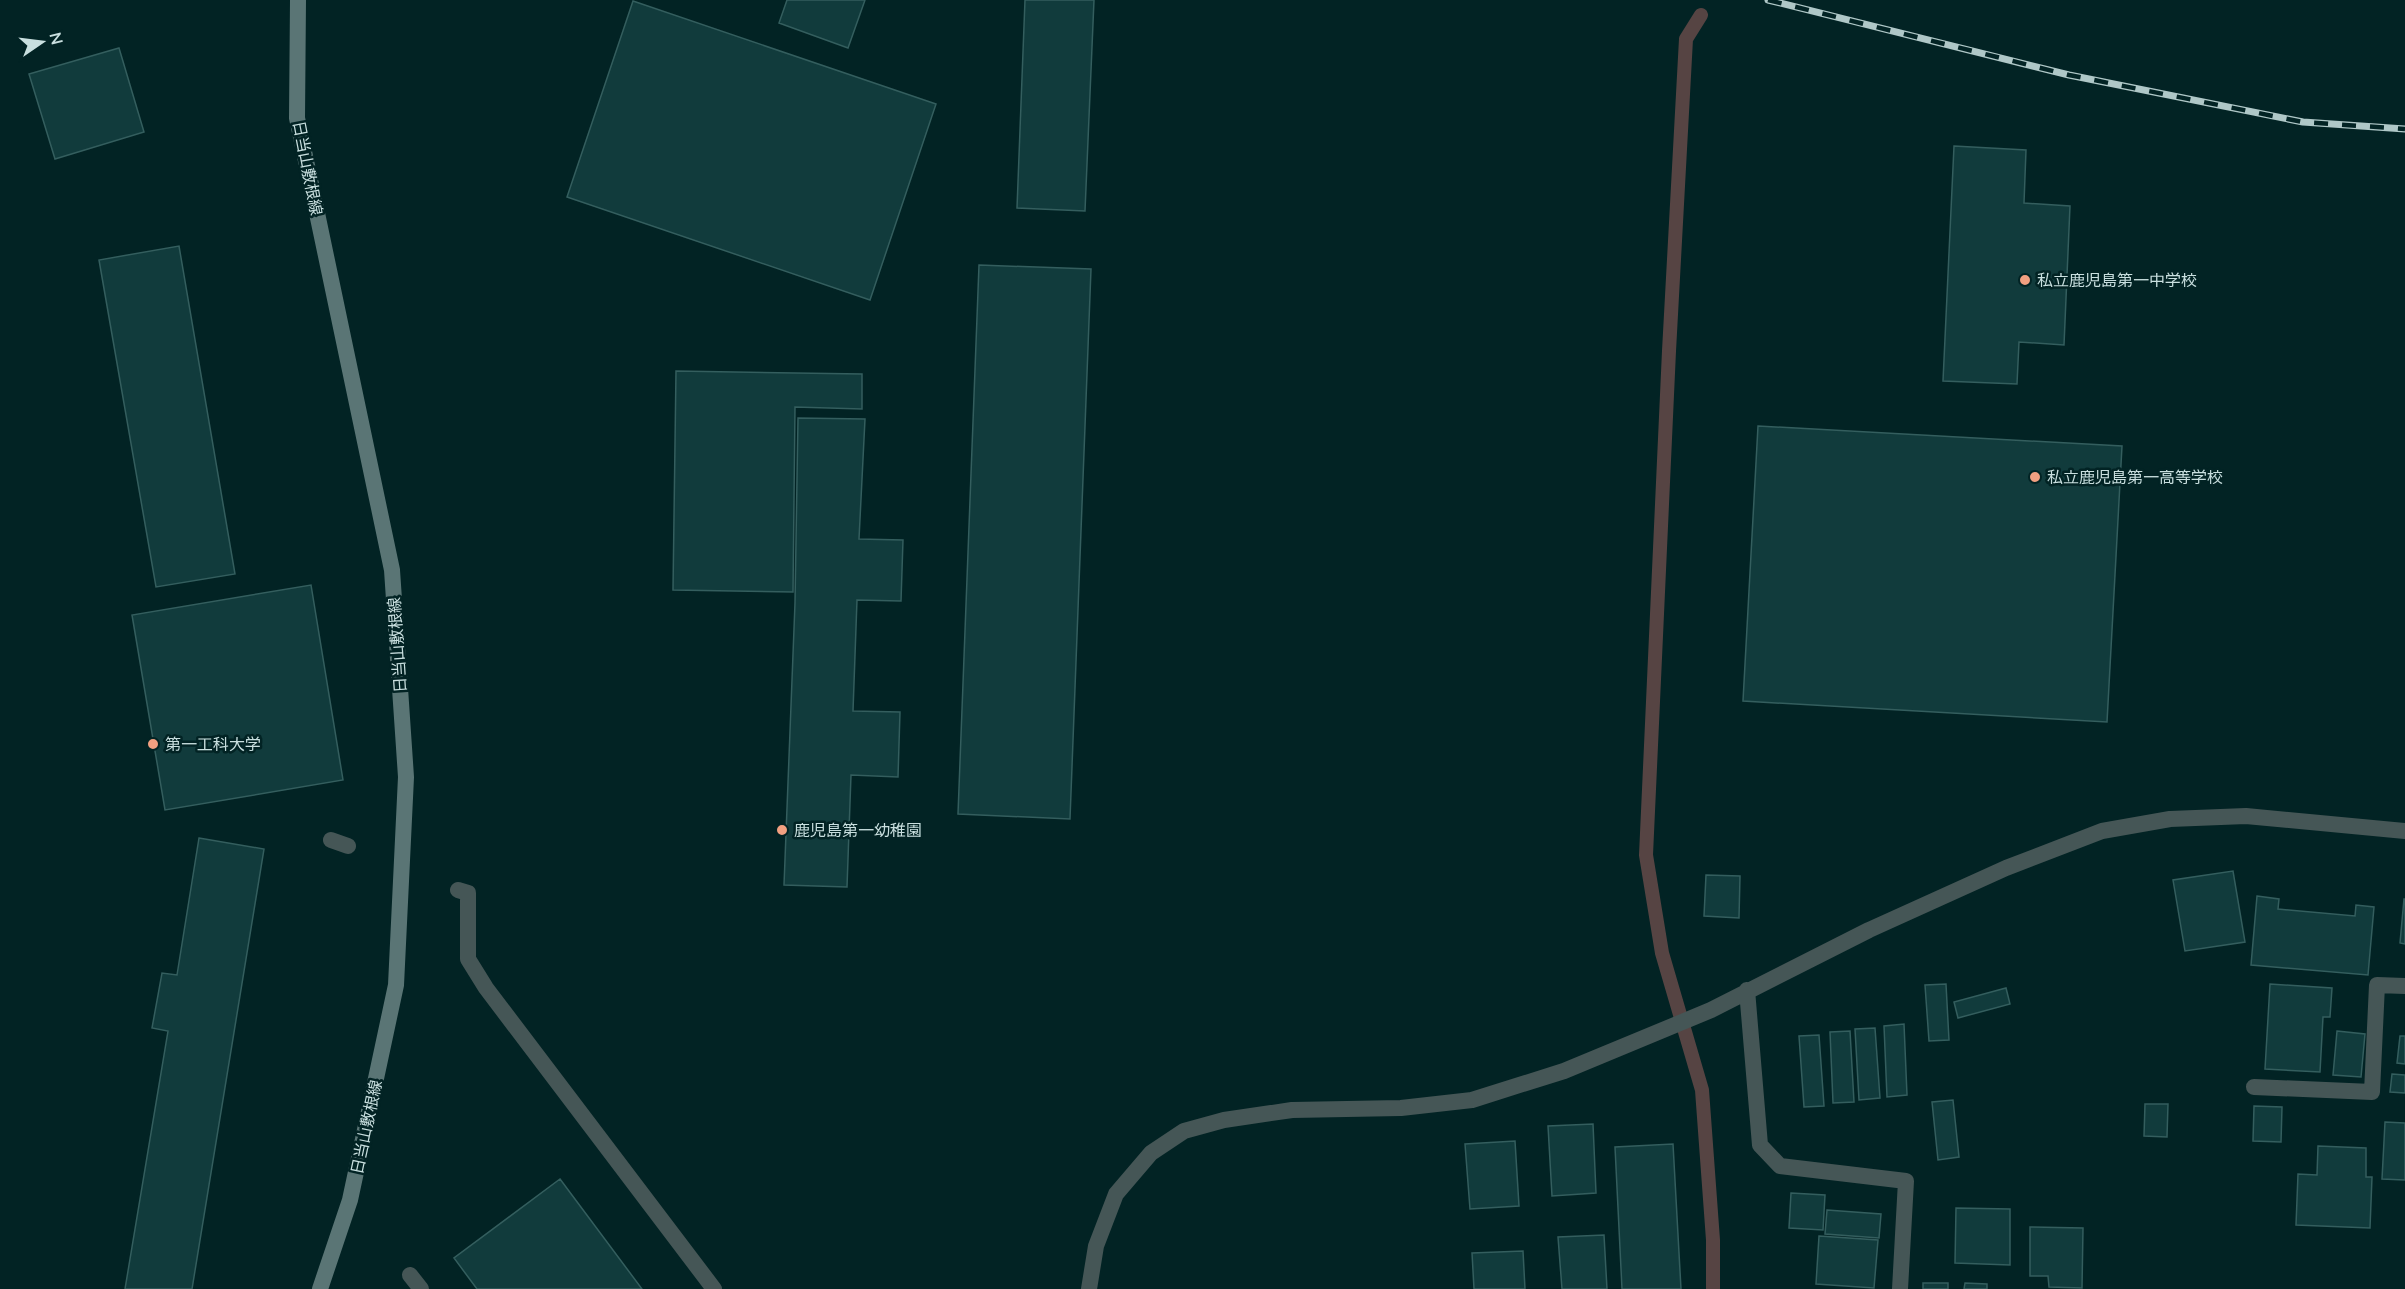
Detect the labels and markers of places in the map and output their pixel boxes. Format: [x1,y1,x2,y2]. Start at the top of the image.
place label: 私立鹿児島第一中学校 [2037,270,2197,290]
marker: 私立鹿児島第一中学校 [2018,273,2032,287]
place label: 私立鹿児島第一高等学校 [2047,467,2223,487]
marker: 私立鹿児島第一高等学校 [2028,470,2042,484]
place label: 第一工科大学 [165,734,261,754]
marker: 第一工科大学 [146,737,160,751]
place label: 鹿児島第一幼稚園 [794,820,922,840]
marker: 鹿児島第一幼稚園 [775,823,789,837]

